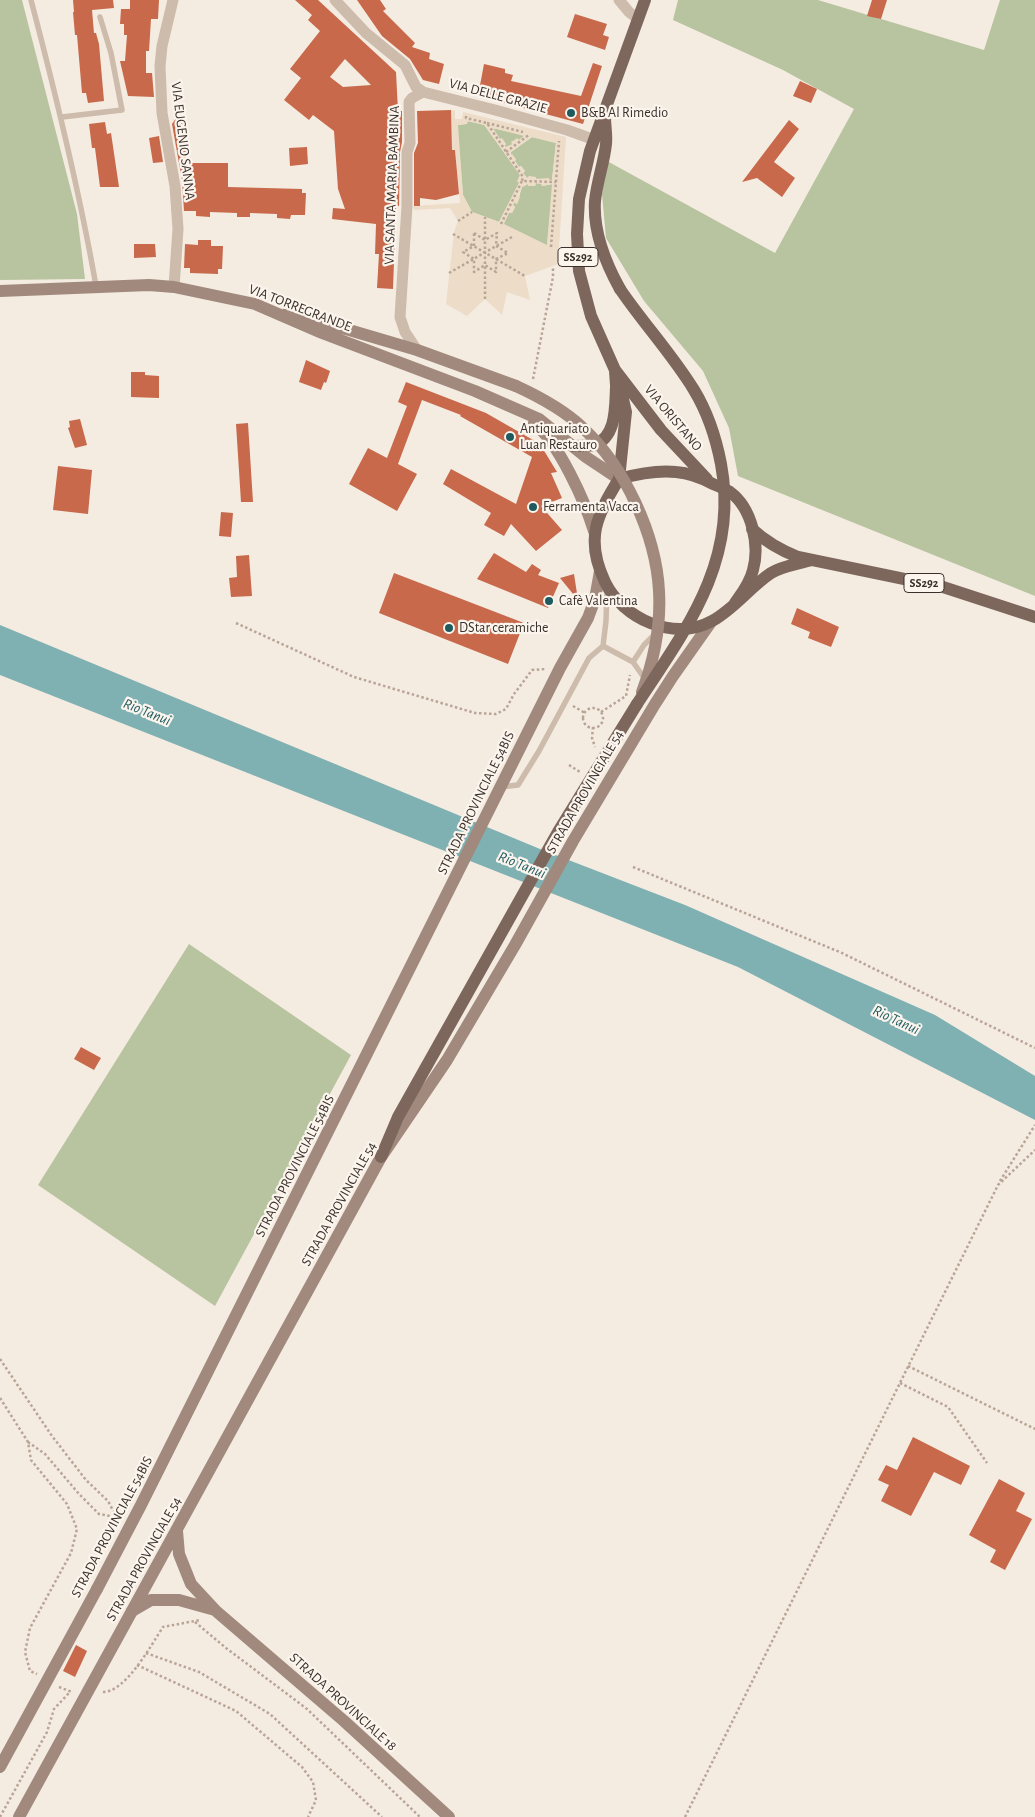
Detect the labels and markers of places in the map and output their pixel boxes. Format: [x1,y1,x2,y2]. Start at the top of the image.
place label: B&B Al Rimedio [581,105,668,121]
marker: B&B Al Rimedio [565,107,577,119]
place label: Antiquariato Luan Restauro [520,421,597,454]
marker: Antiquariato Luan Restauro [504,431,516,443]
place label: Ferramenta Vacca [543,499,639,515]
marker: Ferramenta Vacca [527,501,539,513]
place label: Cafè Valentina [559,593,638,609]
marker: Cafè Valentina [543,595,555,607]
place label: DStar ceramiche [459,620,549,636]
marker: DStar ceramiche [443,622,455,634]

